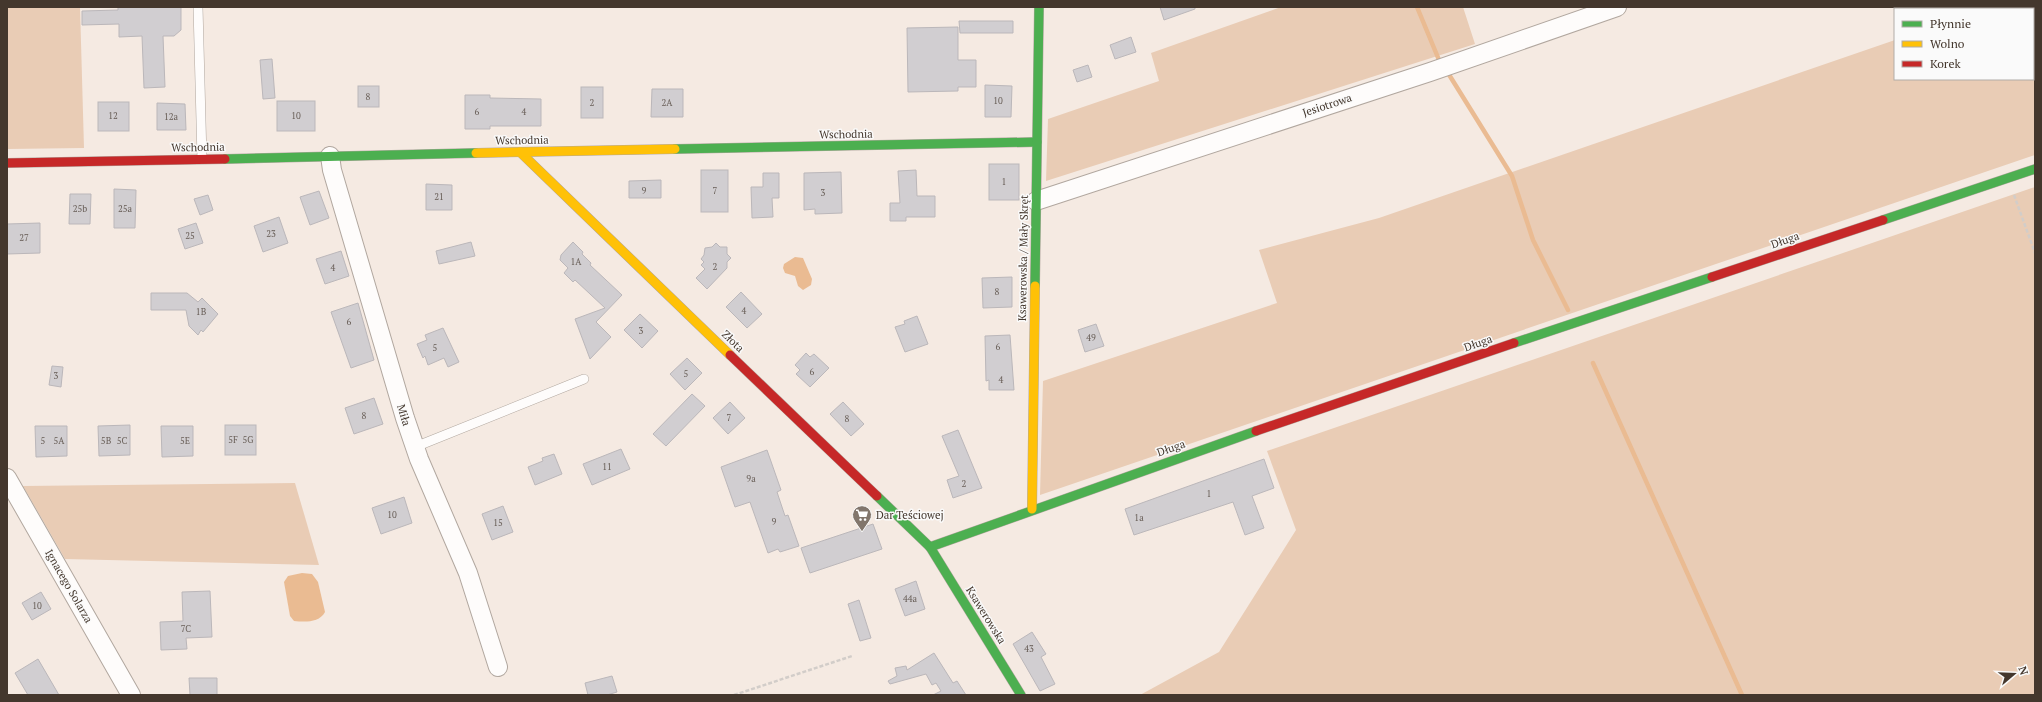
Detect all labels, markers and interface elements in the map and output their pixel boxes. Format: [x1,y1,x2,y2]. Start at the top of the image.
legend [1894,8,2034,80]
text: Płynnie [1930,16,1971,31]
text: Wolno [1930,36,1965,51]
text: Korek [1930,56,1961,71]
street label: Jesiotrowa [1301,90,1354,120]
house number: 8 [366,91,371,103]
house number: 10 [993,95,1003,107]
house number: 2 [590,97,595,109]
house number: 2A [662,97,673,109]
house number: 6 [475,106,480,118]
house number: 4 [522,106,527,118]
house number: 12 [108,110,118,122]
house number: 10 [291,110,301,122]
house number: 12a [164,111,179,123]
street label: Wschodnia [819,127,873,141]
street label: Wschodnia [495,133,549,147]
street label: Wschodnia [171,140,225,154]
house number: 1 [1002,176,1006,188]
house number: 9 [642,185,647,197]
house number: 7 [713,185,718,197]
house number: 3 [821,187,826,199]
house number: 21 [434,191,444,203]
street label: Ksawerowska / Mały Skręt [1015,195,1031,321]
house number: 25b [73,203,87,215]
house number: 25a [118,203,133,215]
house number: 23 [266,228,276,240]
street label: Długa [1769,229,1801,251]
house number: 25 [185,230,195,242]
house number: 27 [19,232,29,244]
house number: 1A [571,256,582,268]
house number: 2 [713,261,718,273]
house number: 4 [331,262,336,274]
house number: 8 [995,286,1000,298]
house number: 4 [742,305,747,317]
house number: 1B [196,306,207,318]
house number: 6 [347,316,352,328]
house number: 3 [639,325,644,337]
street label: Złota [719,327,747,355]
house number: 49 [1086,332,1096,344]
street label: Długa [1462,332,1494,354]
house number: 6 [996,341,1001,353]
house number: 5 [433,342,438,354]
house number: 6 [810,366,815,378]
house number: 5 [684,368,689,380]
house number: 3 [54,370,59,382]
house number: 4 [999,374,1004,386]
street label: Miła [394,402,414,428]
house number: 8 [362,410,367,422]
house number: 7 [727,412,732,424]
house number: 8 [845,413,850,425]
house number: 5F [228,434,238,446]
house number: 5G [243,434,254,446]
house number: 5 [41,435,46,447]
house number: 5A [54,435,65,447]
house number: 5B [101,435,112,447]
house number: 5C [117,435,128,447]
house number: 5E [180,435,190,447]
street label: Długa [1155,437,1187,459]
house number: 11 [602,461,612,473]
house number: 9a [746,473,756,485]
house number: 2 [962,478,967,490]
house number: 1 [1207,488,1211,500]
supermarket icon: Dar Teściowej [851,504,873,532]
place label: Dar Teściowej [876,508,944,522]
house number: 10 [387,509,397,521]
house number: 1a [1134,512,1144,524]
house number: 9 [772,516,777,528]
house number: 15 [493,517,503,529]
street label: Ignacego Solarza [42,547,96,626]
street label: Ksawerowska [963,584,1009,647]
house number: 44a [903,593,918,605]
house number: 10 [32,600,42,612]
house number: 7C [181,623,191,635]
house number: 43 [1024,643,1034,655]
north arrow [1994,654,2034,694]
text: N [2015,665,2032,678]

